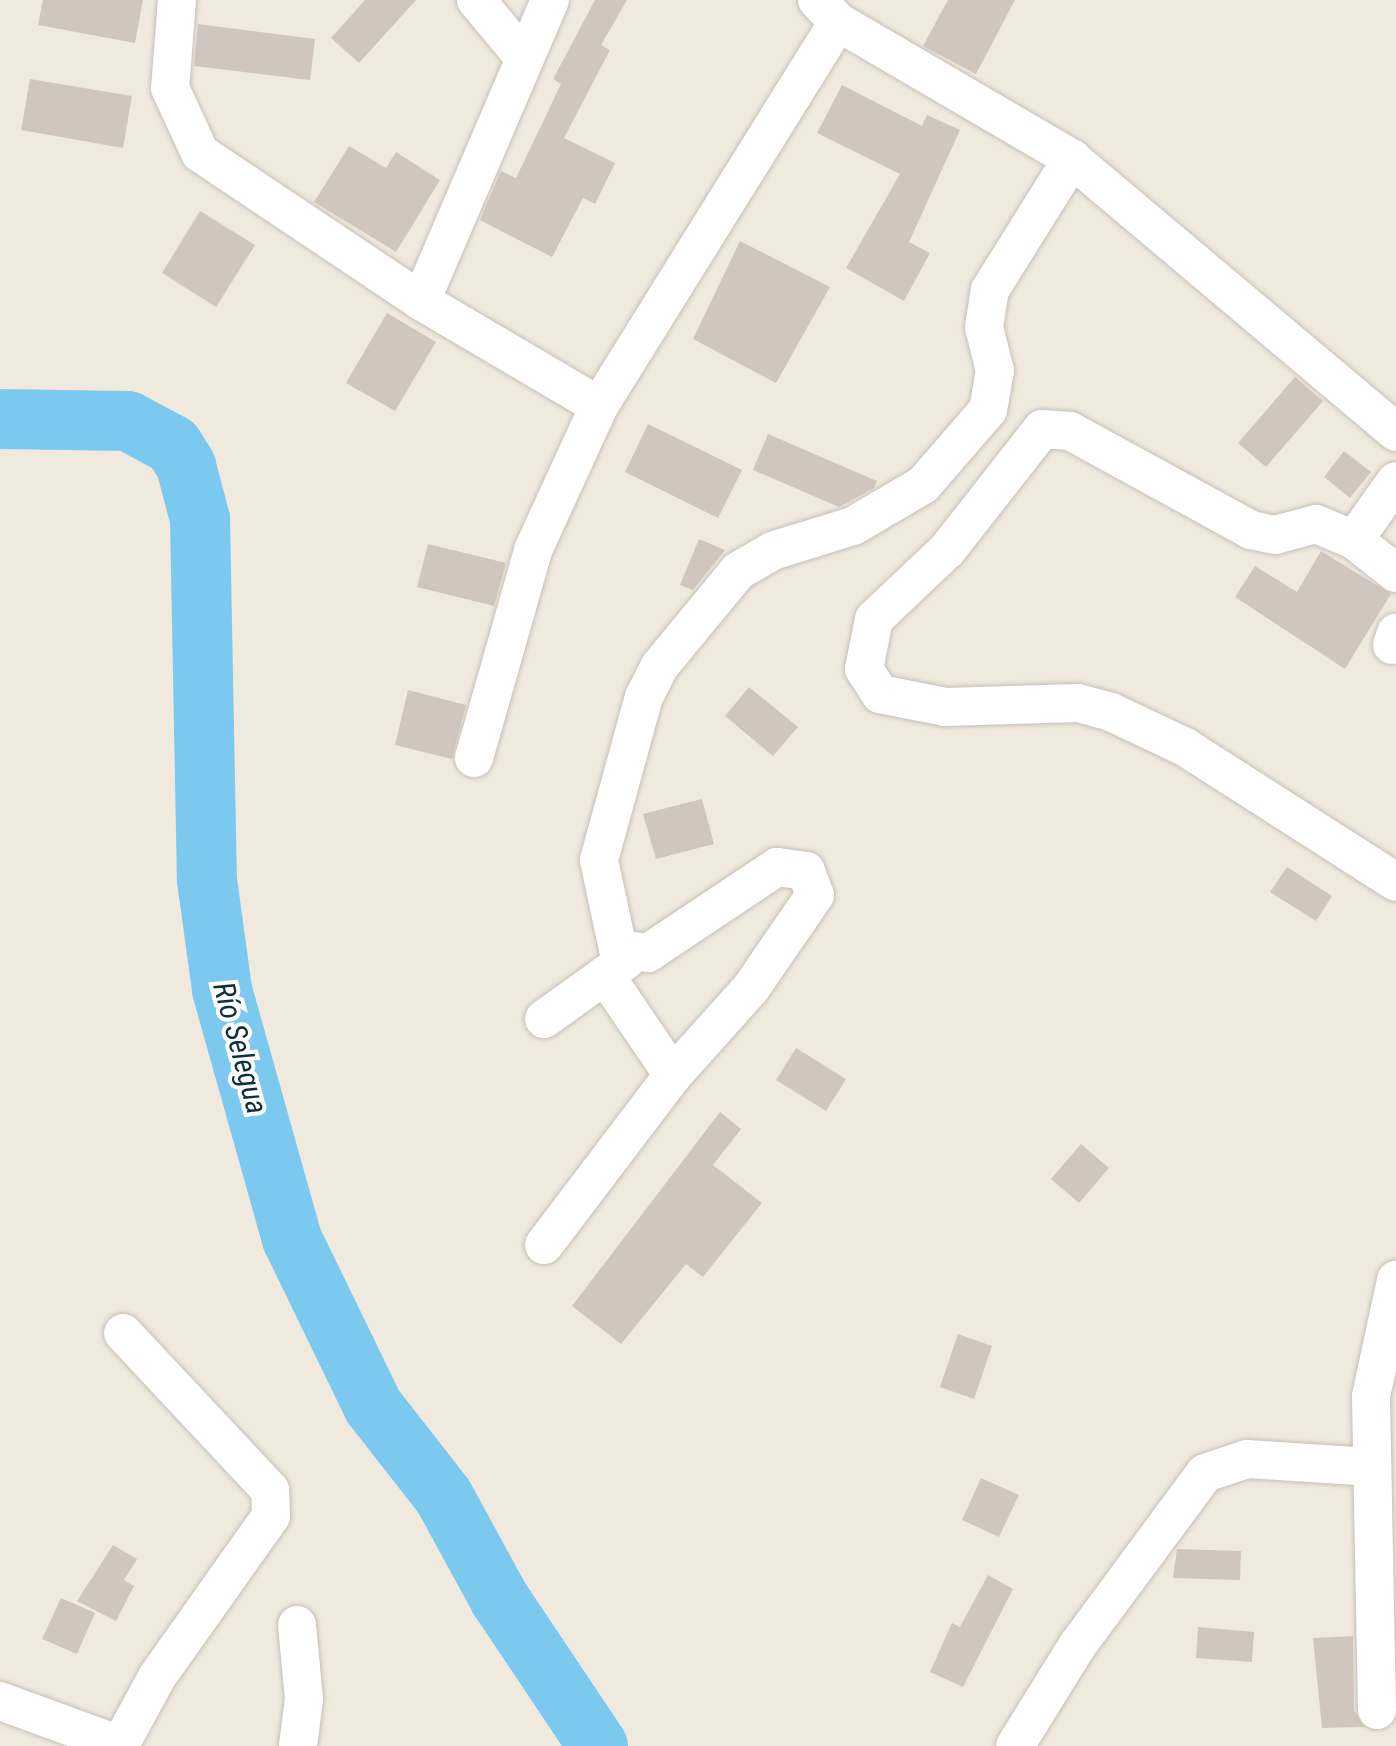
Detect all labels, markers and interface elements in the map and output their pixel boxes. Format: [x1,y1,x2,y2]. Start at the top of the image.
water label: Río Selegua [205,978,275,1118]

